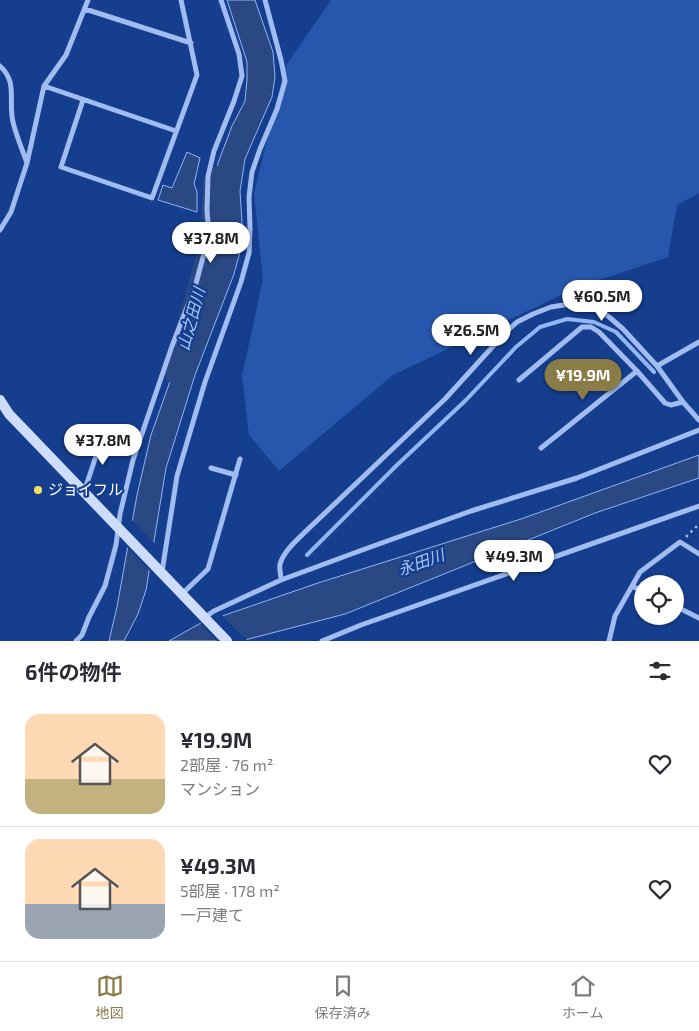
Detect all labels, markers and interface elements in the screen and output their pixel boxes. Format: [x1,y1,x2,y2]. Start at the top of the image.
pin: ¥37.8M [170,222,252,264]
text: ¥37.8M [183,228,239,247]
pin: ¥60.5M [561,280,643,322]
water label: 山之田川 [173,284,208,352]
text: ¥60.5M [573,286,631,305]
pin: ¥26.5M [430,314,512,356]
text: ¥26.5M [443,320,499,339]
pin: ¥19.9M [542,358,624,401]
text: ¥19.9M [556,365,610,384]
pin: ¥37.8M [62,424,144,466]
text: ¥37.8M [75,430,131,449]
place label: ジョイフル [48,480,123,498]
marker: ジョイフル [32,484,44,496]
pin: ¥49.3M [473,540,555,582]
water label: 永田川 [395,544,449,579]
text: ¥49.3M [485,546,543,565]
map controls [634,575,684,625]
button: locate [634,575,684,625]
icon: filters [646,657,674,685]
text: 6件の物件 [25,659,121,684]
text: ¥19.9M [180,727,252,752]
icon: home [65,734,125,794]
icon: heart [646,750,674,778]
text: 2部屋 · 76 m² [180,755,273,774]
text: マンション [180,779,260,798]
text: ¥49.3M [180,853,256,878]
icon: home [65,859,125,919]
icon: heart [646,875,674,903]
text: 5部屋 · 178 m² [180,881,280,900]
text: 一戸建て [180,905,244,924]
tab: 地図 [96,972,124,1022]
tab: 保存済み [315,972,371,1022]
tab: ホーム [562,972,603,1022]

